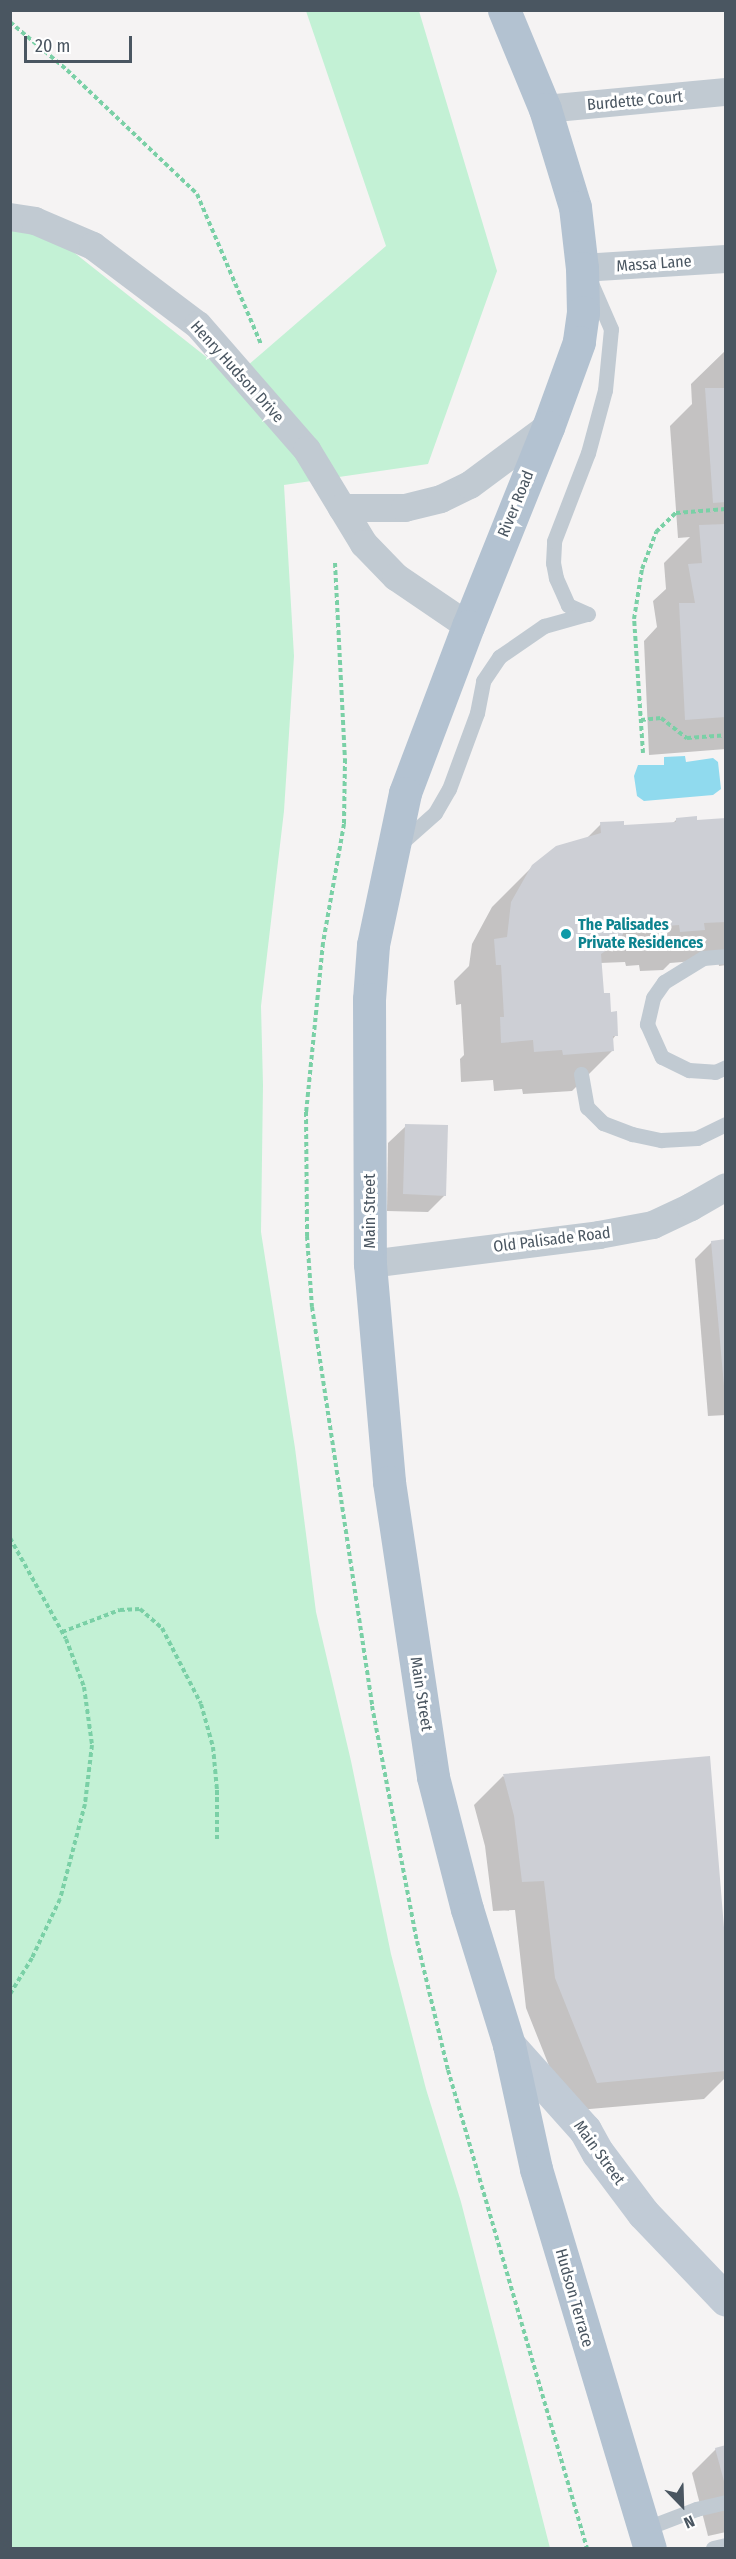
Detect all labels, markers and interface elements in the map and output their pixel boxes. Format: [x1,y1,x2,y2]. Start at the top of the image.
scale bar [27,24,135,62]
text: 20 m [35,35,70,57]
street label: Burdette Court [586,87,684,115]
street label: Massa Lane [616,252,692,276]
street label: Henry Hudson Drive [186,317,288,427]
street label: River Road [494,468,538,540]
place label: The Palisades Private Residences [578,915,703,953]
marker: The Palisades Private Residences [559,927,573,941]
street label: Main Street [360,1174,380,1248]
street label: Old Palisade Road [492,1223,612,1257]
street label: Main Street [406,1656,436,1732]
street label: Main Street [569,2117,629,2189]
street label: Hudson Terrace [551,2247,597,2349]
north arrow [652,2475,712,2535]
text: N [681,2511,697,2533]

